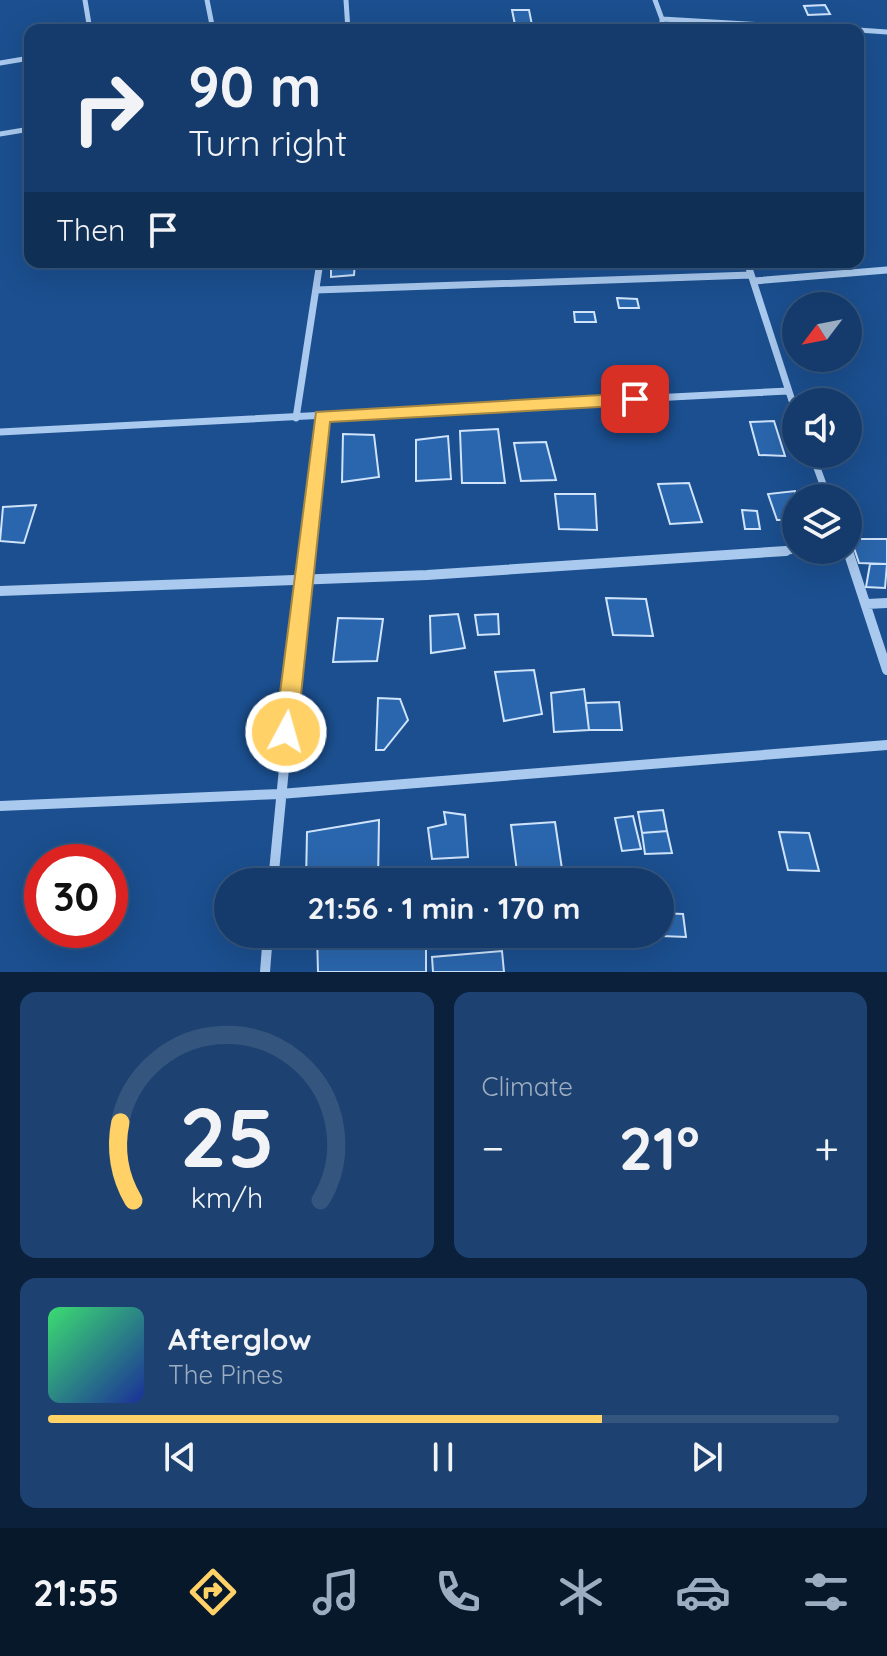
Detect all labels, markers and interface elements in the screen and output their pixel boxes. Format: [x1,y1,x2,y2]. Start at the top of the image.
text: 90 m [188,51,322,121]
icon: right [56,56,160,160]
text: Turn right [188,120,347,165]
icon: arrive [141,208,185,252]
text: Then [56,211,125,249]
north arrow [782,292,862,372]
map controls [782,292,862,564]
pin [601,365,669,433]
icon: arrive [613,377,657,421]
button: sound [782,388,862,468]
button: layers [782,484,862,564]
position arrow [244,690,328,774]
speed limit sign: 30 [24,844,128,948]
text: 21:56 · 1 min · 170 m [307,889,581,927]
text: Climate [482,1070,573,1103]
text: 25 [179,1084,274,1188]
text: 21° [619,1110,700,1185]
text: − [482,1120,504,1175]
text: + [814,1120,839,1175]
text: km/h [190,1179,263,1215]
text: Afterglow [168,1320,311,1358]
text: The Pines [168,1358,283,1391]
icon: previous [158,1435,202,1479]
icon: pause [421,1435,465,1479]
icon: next [685,1435,729,1479]
icon: directions [185,1564,241,1620]
icon: music [308,1564,364,1620]
icon: phone [430,1564,486,1620]
icon: climate [553,1564,609,1620]
icon: car [675,1564,731,1620]
icon: filters [798,1564,854,1620]
text: 21:55 [33,1570,119,1615]

